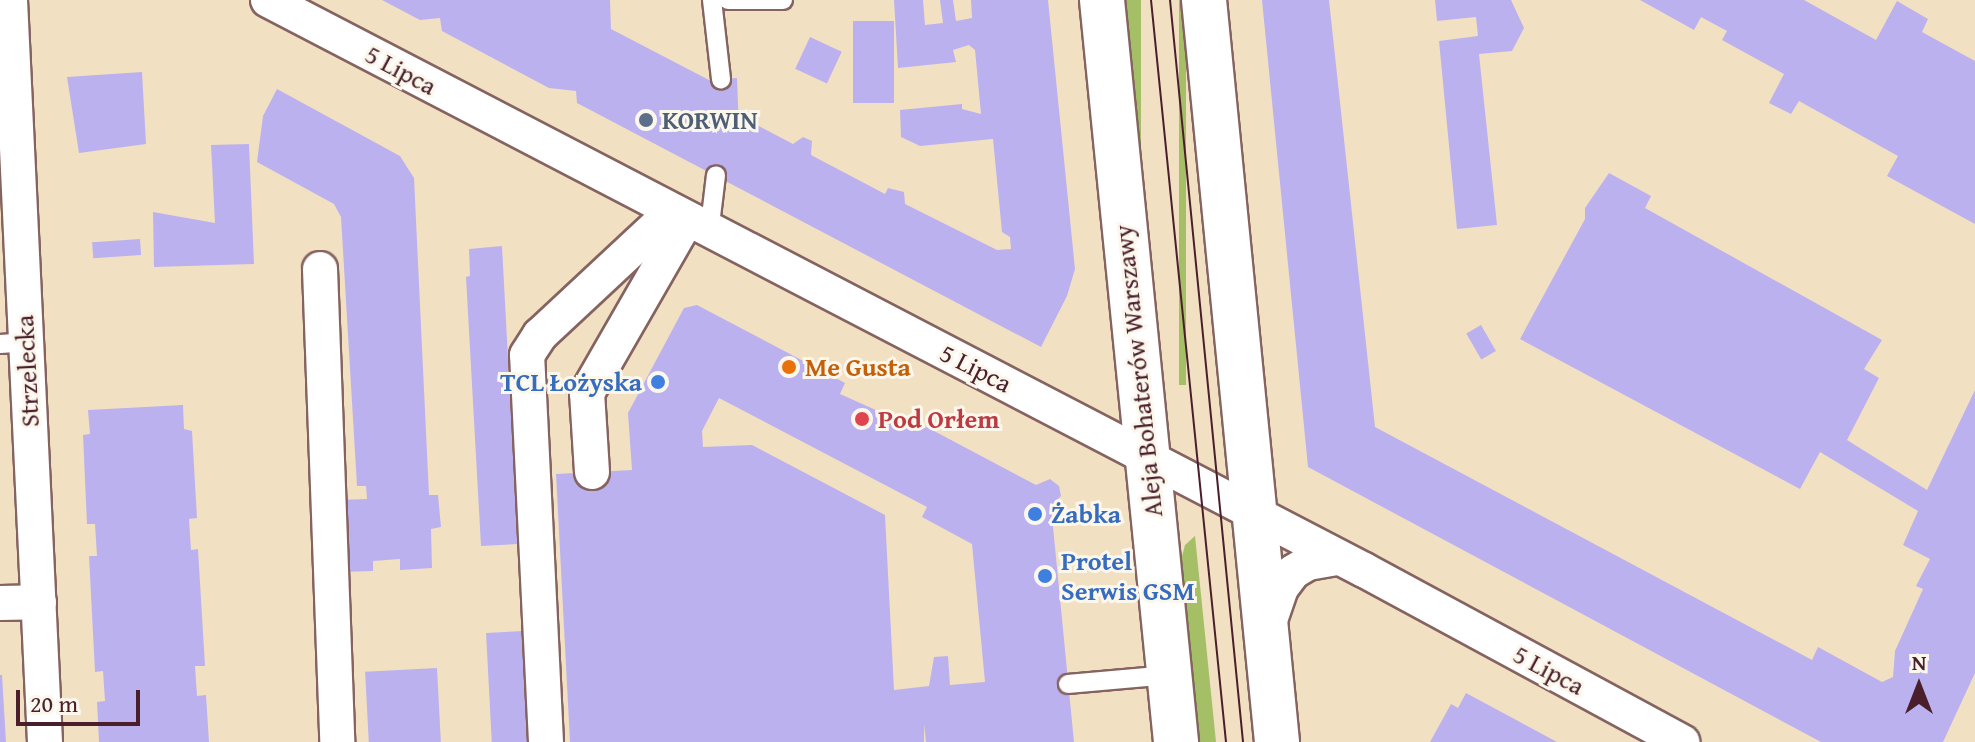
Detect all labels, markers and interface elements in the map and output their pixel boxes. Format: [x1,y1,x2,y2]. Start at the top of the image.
street label: 5 Lipca [360,38,442,102]
place label: KORWIN [662,104,758,136]
marker: KORWIN [637,111,655,129]
street label: Aleja Bohaterów Warszawy [1107,223,1169,519]
street label: Strzelecka [8,314,46,428]
street label: 5 Lipca [935,337,1017,399]
place label: Me Gusta [805,351,911,383]
marker: Me Gusta [780,358,798,376]
place label: TCL Łożyska [500,366,642,398]
marker: TCL Łożyska [649,373,667,391]
place label: Pod Orłem [878,403,1000,435]
marker: Pod Orłem [853,410,871,428]
place label: Żabka [1051,498,1121,530]
marker: Żabka [1026,505,1044,523]
place label: Protel Serwis GSM [1061,545,1195,606]
marker: Protel Serwis GSM [1036,567,1054,585]
street label: 5 Lipca [1508,638,1590,702]
north arrow [1879,646,1959,726]
text: N [1912,646,1926,678]
scale bar [20,674,144,724]
text: 20 m [30,686,78,721]

